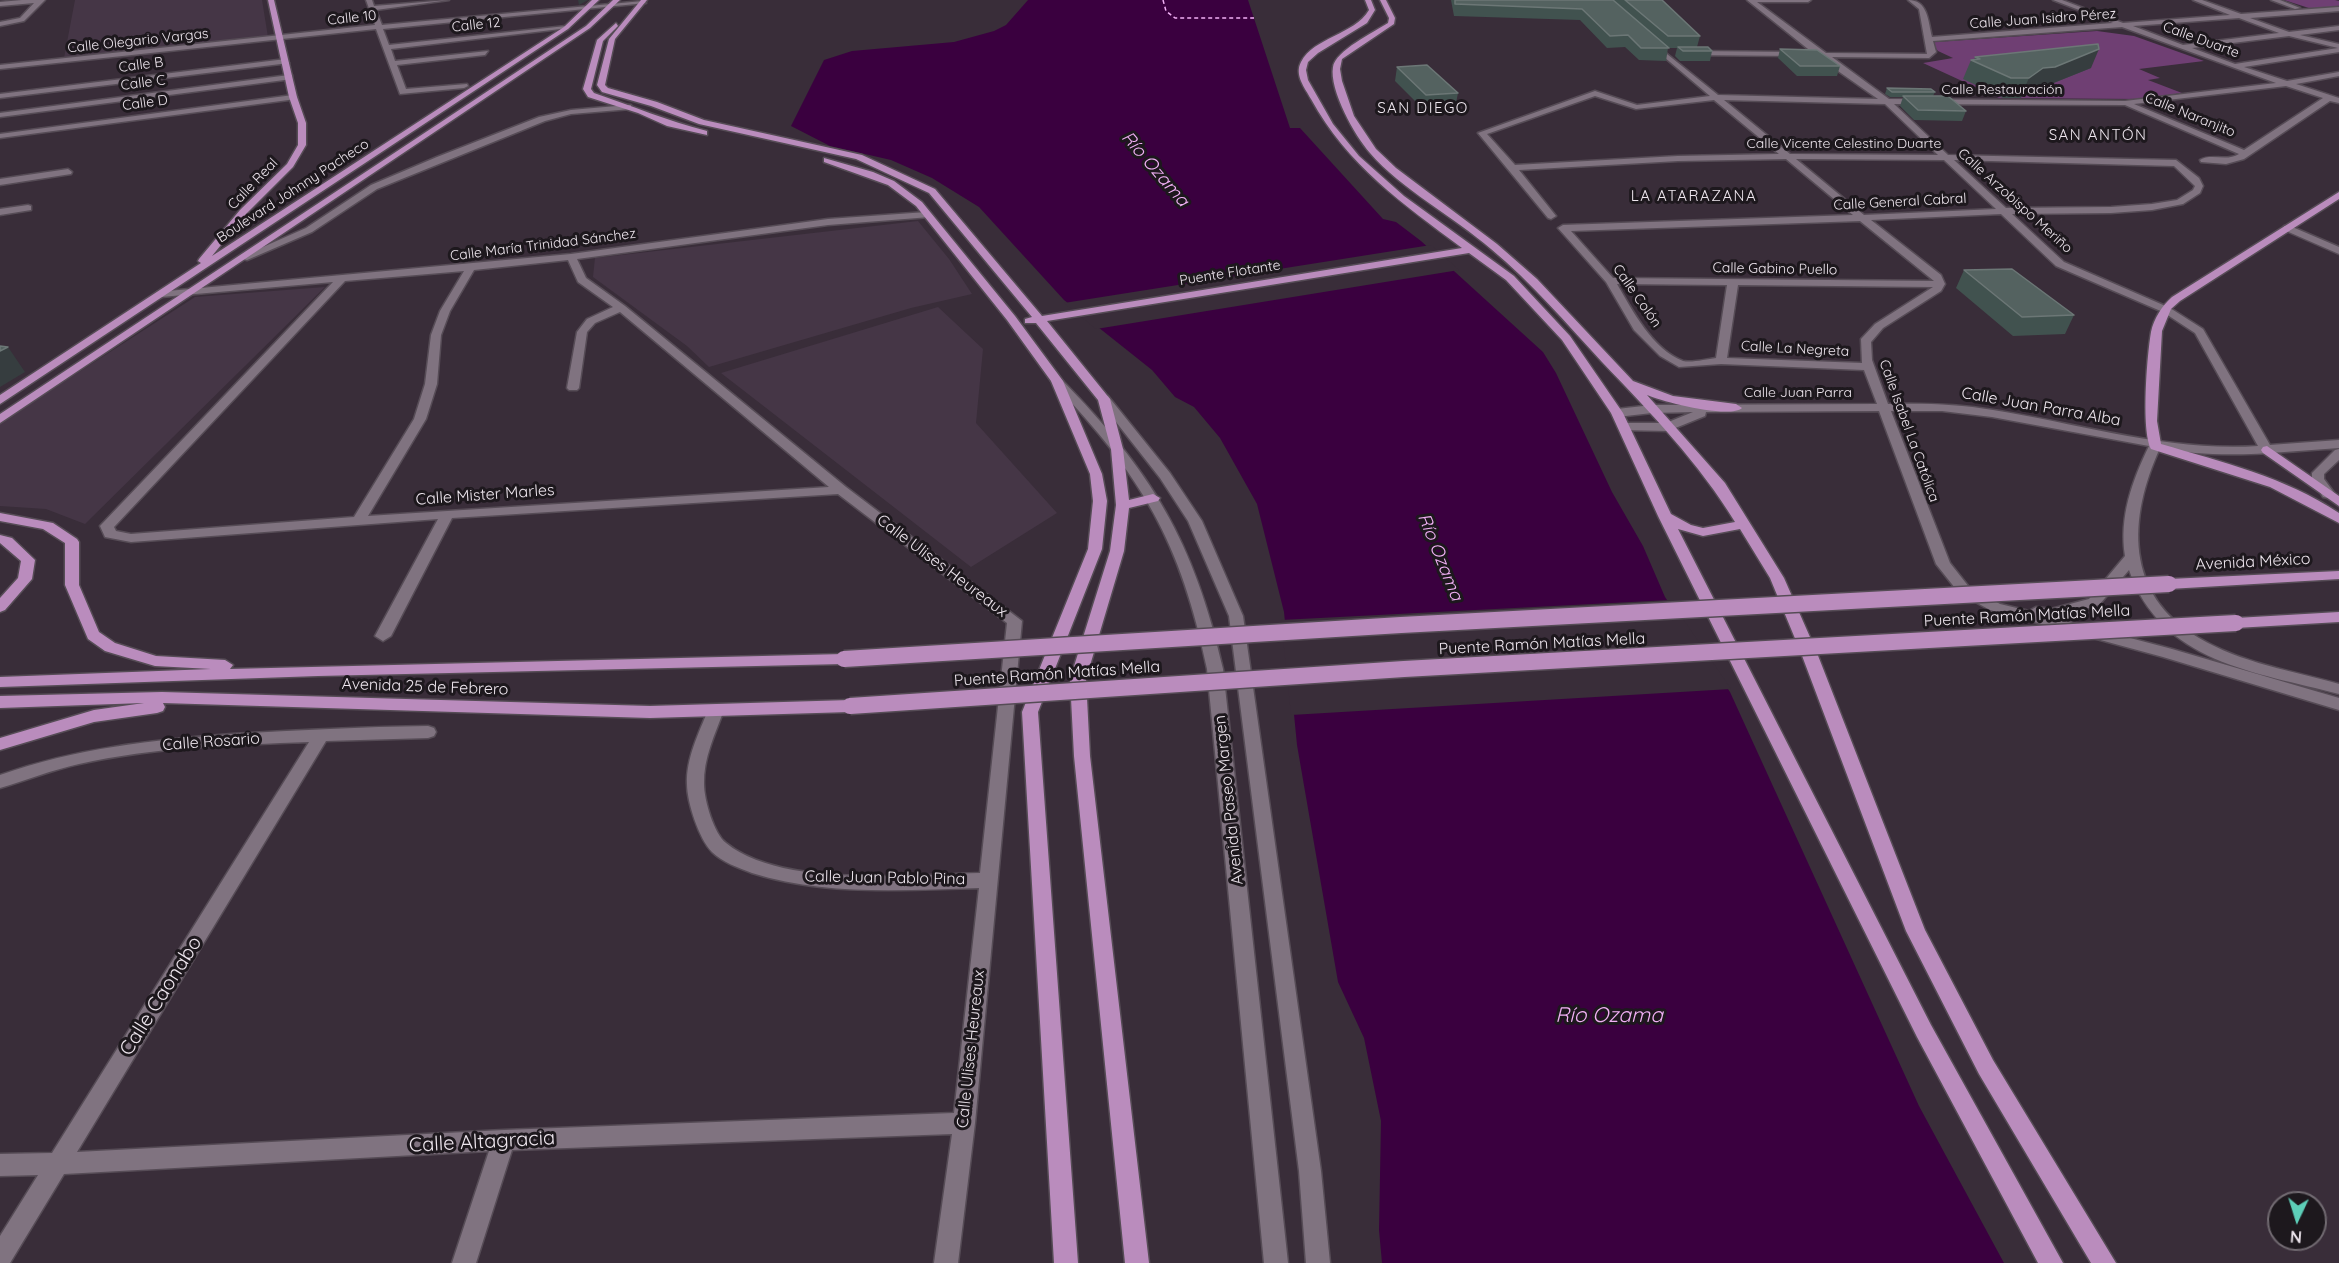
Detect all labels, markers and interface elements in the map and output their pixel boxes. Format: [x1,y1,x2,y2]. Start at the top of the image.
street label: Calle Juan Isidro Pérez [1969,6,2117,32]
street label: Calle 10 [327,7,377,29]
street label: Calle 12 [451,14,501,36]
street label: Calle Duarte [2160,18,2242,62]
street label: Calle Olegario Vargas [67,25,209,57]
street label: Calle B [118,54,164,76]
street label: Calle C [120,72,166,94]
street label: Calle Restauración [1941,82,2063,98]
street label: Calle Naranjito [2142,89,2238,141]
street label: Calle D [121,91,169,115]
district label: SAN DIEGO [1377,99,1469,117]
district label: SAN ANTÓN [2049,126,2147,144]
water label: Río Ozama [1117,127,1193,211]
street label: Boulevard Johnny Pacheco [214,136,372,246]
street label: Calle Vicente Celestino Duarte [1747,136,1941,152]
street label: Calle Arzobispo Meriño [1954,145,2076,257]
street label: Calle Real [225,155,281,213]
district label: LA ATARAZANA [1631,187,1757,205]
street label: Calle General Cabral [1833,190,1967,214]
street label: Calle María Trinidad Sánchez [449,225,637,265]
street label: Puente Flotante [1178,257,1282,289]
street label: Calle Gabino Puello [1712,260,1838,278]
street label: Calle Colón [1609,261,1665,331]
street label: Calle La Negreta [1740,338,1850,360]
street label: Calle Isabel La Católica [1875,358,1943,504]
street label: Calle Juan Parra Alba [1960,384,2122,430]
street label: Calle Juan Parra [1744,385,1852,401]
street label: Calle Mister Marles [415,481,555,509]
water label: Río Ozama [1413,510,1467,604]
street label: Calle Ulises Heureaux [873,511,1011,621]
street label: Avenida México [2195,549,2311,575]
street label: Puente Ramón Matías Mella [1923,601,2131,631]
street label: Puente Ramón Matías Mella [1438,629,1646,659]
street label: Puente Ramón Matías Mella [953,657,1161,691]
street label: Avenida 25 de Febrero [341,674,509,700]
street label: Avenida Paseo Margen [1211,714,1247,886]
street label: Calle Rosario [162,729,260,755]
street label: Calle Juan Pablo Pina [805,867,965,889]
street label: Calle Caonabo [115,932,207,1060]
street label: Calle Ulises Heureaux [953,969,989,1129]
water label: Río Ozama [1555,1003,1663,1029]
street label: Calle Altagracia [408,1126,556,1158]
north arrow [2267,1191,2327,1251]
text: N [2289,1227,2302,1247]

